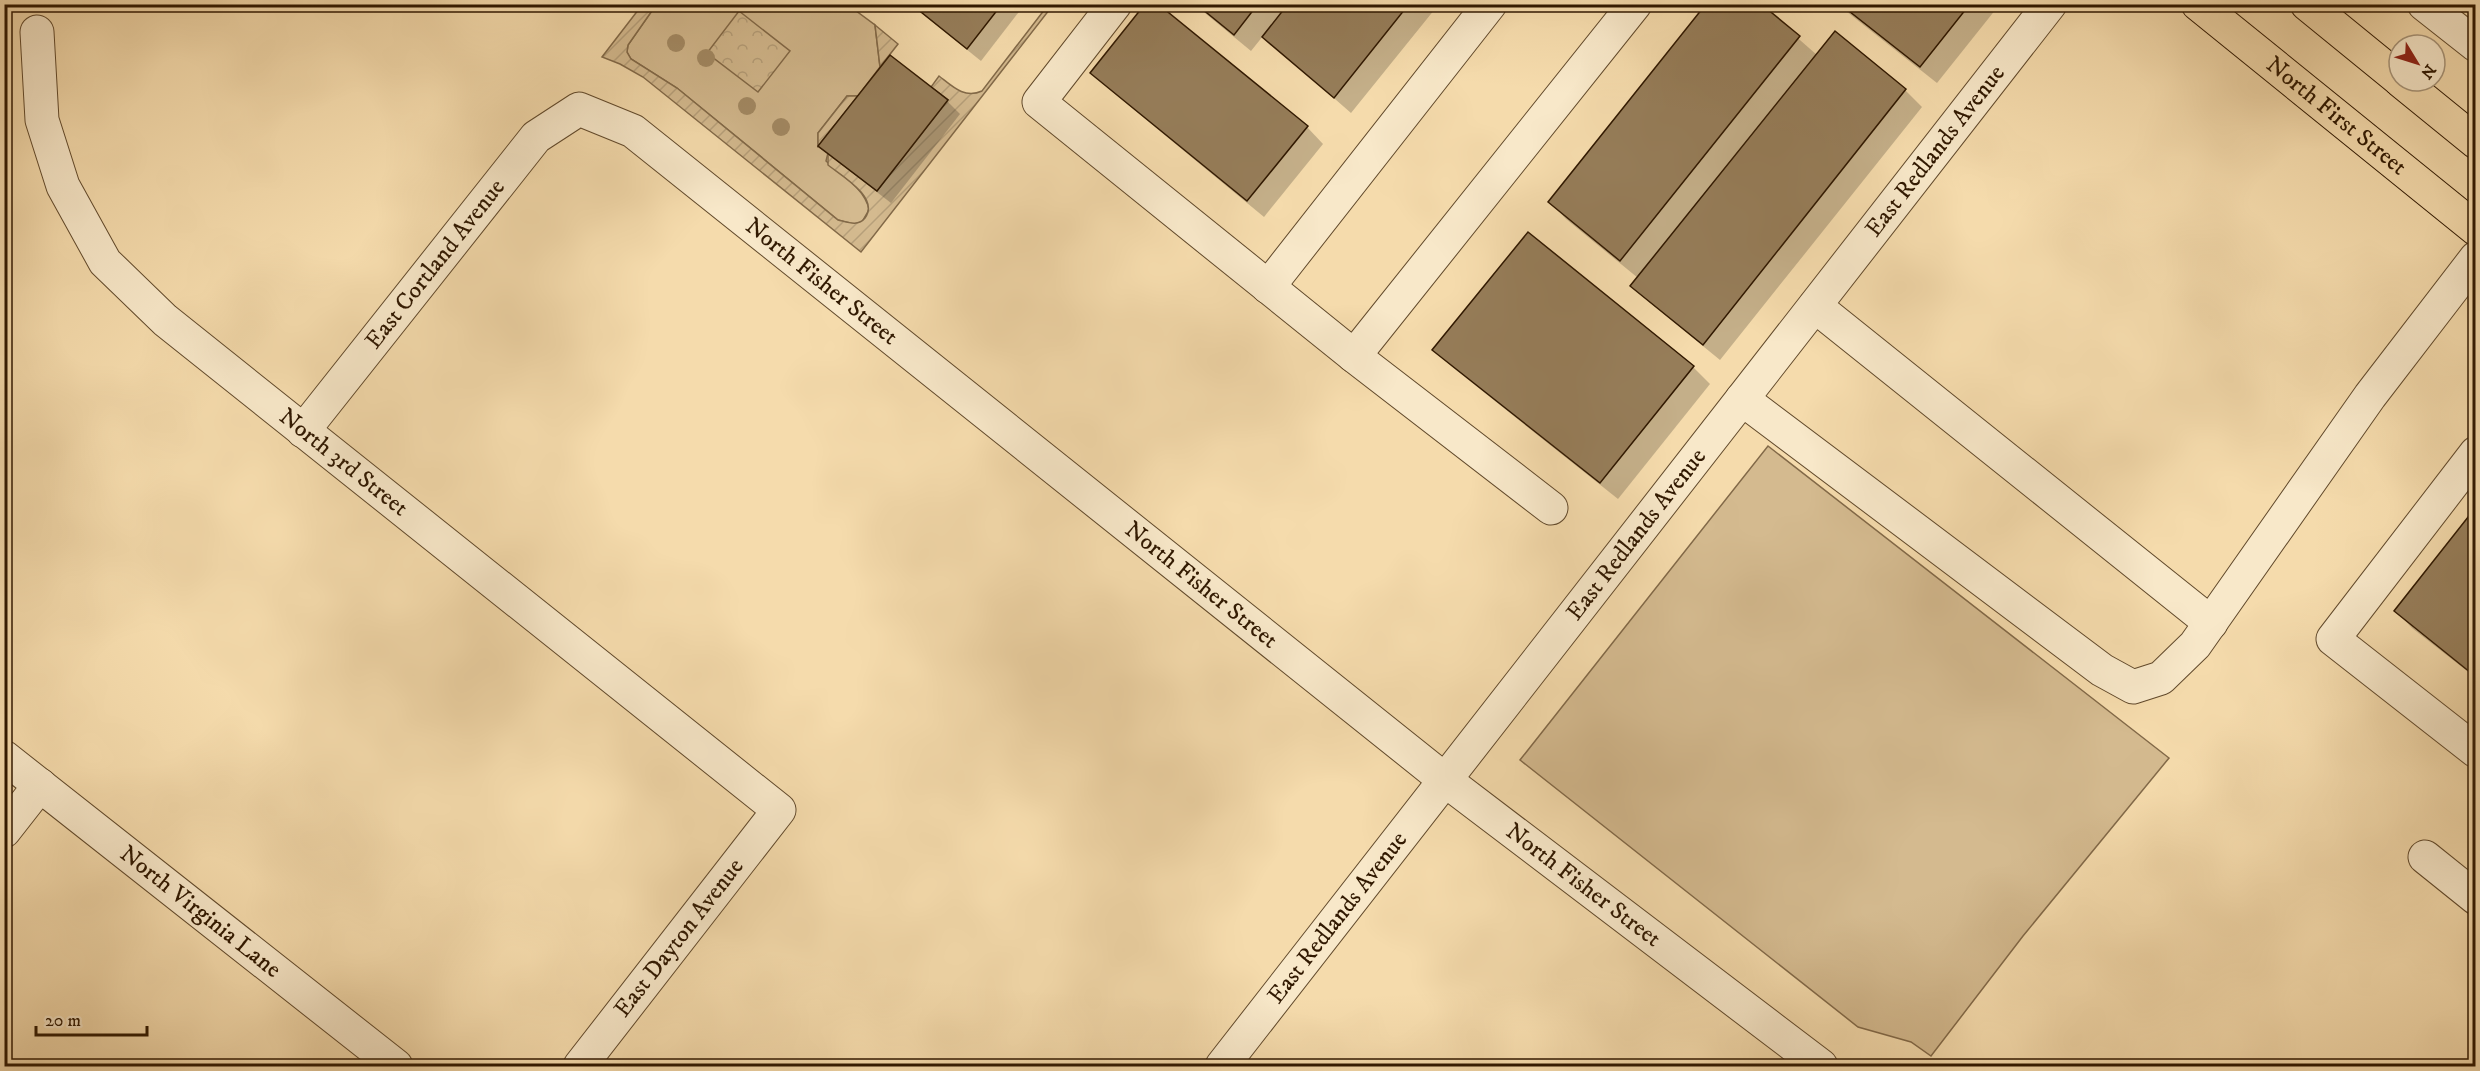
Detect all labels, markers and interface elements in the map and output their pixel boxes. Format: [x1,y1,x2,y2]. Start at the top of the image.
north arrow [2387,33,2447,93]
street label: North First Street [2260,50,2413,182]
street label: East Redlands Avenue [1859,59,2012,243]
text: N [2416,60,2440,83]
street label: East Cortland Avenue [359,173,512,355]
street label: North Fisher Street [739,211,904,352]
street label: North 3rd Street [273,402,414,523]
street label: East Redlands Avenue [1560,442,1713,627]
street label: North Fisher Street [1119,515,1284,655]
street label: North Fisher Street [1500,817,1667,954]
street label: East Redlands Avenue [1261,826,1414,1010]
street label: North Virginia Lane [114,839,287,985]
street label: East Dayton Avenue [608,852,750,1024]
scale bar [36,999,147,1037]
text: 20 m [45,1010,81,1032]

